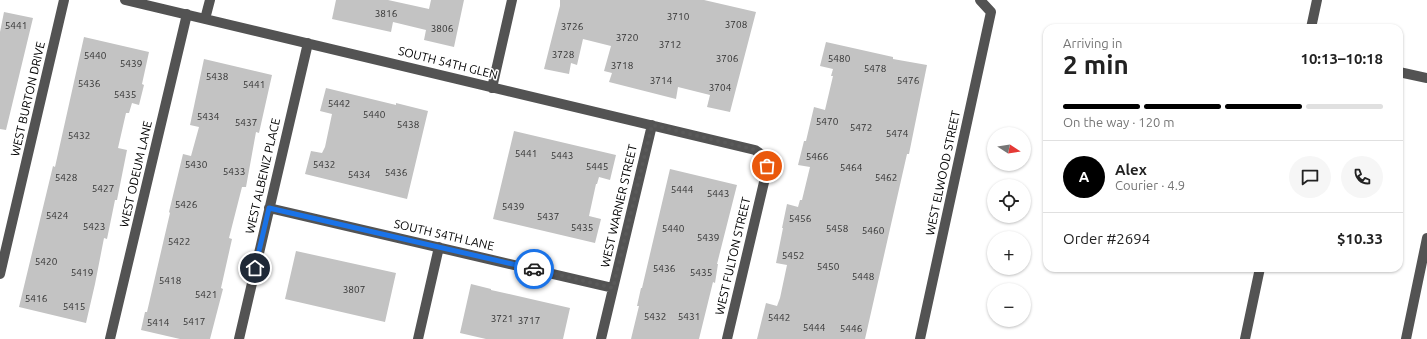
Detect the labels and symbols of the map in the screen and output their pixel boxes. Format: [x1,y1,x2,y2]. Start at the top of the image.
house number: 3816 [375,8,398,19]
house number: 3710 [667,11,690,22]
house number: 3708 [725,19,748,30]
house number: 5441 [5,20,27,31]
house number: 3726 [561,21,584,32]
house number: 3806 [431,23,454,34]
house number: 3720 [616,32,639,43]
house number: 3712 [659,39,681,50]
street label: WEST BURTON DRIVE [8,40,47,157]
street label: SOUTH 54TH GLEN [397,44,499,81]
house number: 3728 [552,49,575,60]
house number: 5440 [84,50,107,61]
house number: 3706 [716,53,739,64]
house number: 5480 [828,53,851,64]
house number: 5439 [120,58,142,69]
house number: 3718 [611,60,634,71]
house number: 5478 [864,63,887,74]
house number: 5438 [206,71,229,82]
house number: 3714 [650,75,673,86]
house number: 5476 [897,75,920,86]
house number: 5436 [78,78,101,89]
house number: 5441 [243,79,265,90]
house number: 3704 [709,82,732,93]
house number: 5435 [114,89,136,100]
house number: 5442 [328,98,350,109]
house number: 5440 [363,109,386,120]
street label: WEST ELWOOD STREET [923,109,962,237]
house number: 5434 [197,111,220,122]
house number: 5470 [816,116,839,127]
house number: 5437 [235,117,257,128]
street label: WEST ALBENIZ PLACE [243,117,282,235]
street label: WEST ODEUM LANE [117,119,154,228]
house number: 5438 [397,119,420,130]
house number: 5472 [850,122,872,133]
north arrow [987,127,1031,171]
house number: 5474 [886,128,909,139]
house number: 5432 [68,130,90,141]
street label: WEST WARNER STREET [598,143,639,269]
house number: 5441 [515,148,537,159]
pin [750,149,784,183]
house number: 5443 [551,150,573,161]
house number: 5466 [806,151,829,162]
house number: 5430 [185,159,208,170]
house number: 5432 [313,159,335,170]
house number: 5445 [586,161,608,172]
house number: 5464 [840,162,863,173]
house number: 5433 [223,166,245,177]
house number: 5436 [385,167,408,178]
house number: 5434 [348,169,371,180]
house number: 5428 [55,172,78,183]
house number: 5462 [875,172,897,183]
house number: 5427 [92,183,114,194]
house number: 5444 [671,184,694,195]
house number: 5443 [707,188,729,199]
street label: WEST FULTON STREET [713,195,752,316]
house number: 5426 [175,199,198,210]
house number: 5439 [502,201,524,212]
house number: 5424 [46,210,69,221]
house number: 5437 [537,211,559,222]
house number: 5456 [789,213,812,224]
street label: SOUTH 54TH LANE [393,217,496,252]
house number: 5423 [83,221,105,232]
house number: 5435 [571,222,593,233]
house number: 5440 [662,223,685,234]
house number: 5458 [826,223,849,234]
house number: 5460 [862,225,885,236]
house number: 5439 [697,232,719,243]
house number: 5422 [168,236,190,247]
courier [514,249,554,289]
house number: 5452 [782,250,804,261]
pin [238,251,272,285]
house number: 5420 [35,256,58,267]
house number: 5450 [817,261,840,272]
house number: 5436 [653,263,676,274]
house number: 5419 [71,267,93,278]
house number: 5435 [690,267,712,278]
house number: 5448 [852,271,875,282]
house number: 5418 [159,275,182,286]
house number: 3807 [343,284,365,295]
house number: 5421 [195,289,217,300]
house number: 5416 [25,293,48,304]
house number: 5415 [63,301,85,312]
house number: 5432 [644,311,666,322]
house number: 5431 [678,311,700,322]
house number: 5442 [768,312,790,323]
house number: 3721 [491,313,513,324]
house number: 3717 [518,315,540,326]
house number: 5417 [183,316,205,327]
house number: 5414 [147,317,170,328]
house number: 5444 [803,322,826,333]
house number: 5446 [840,323,863,334]

